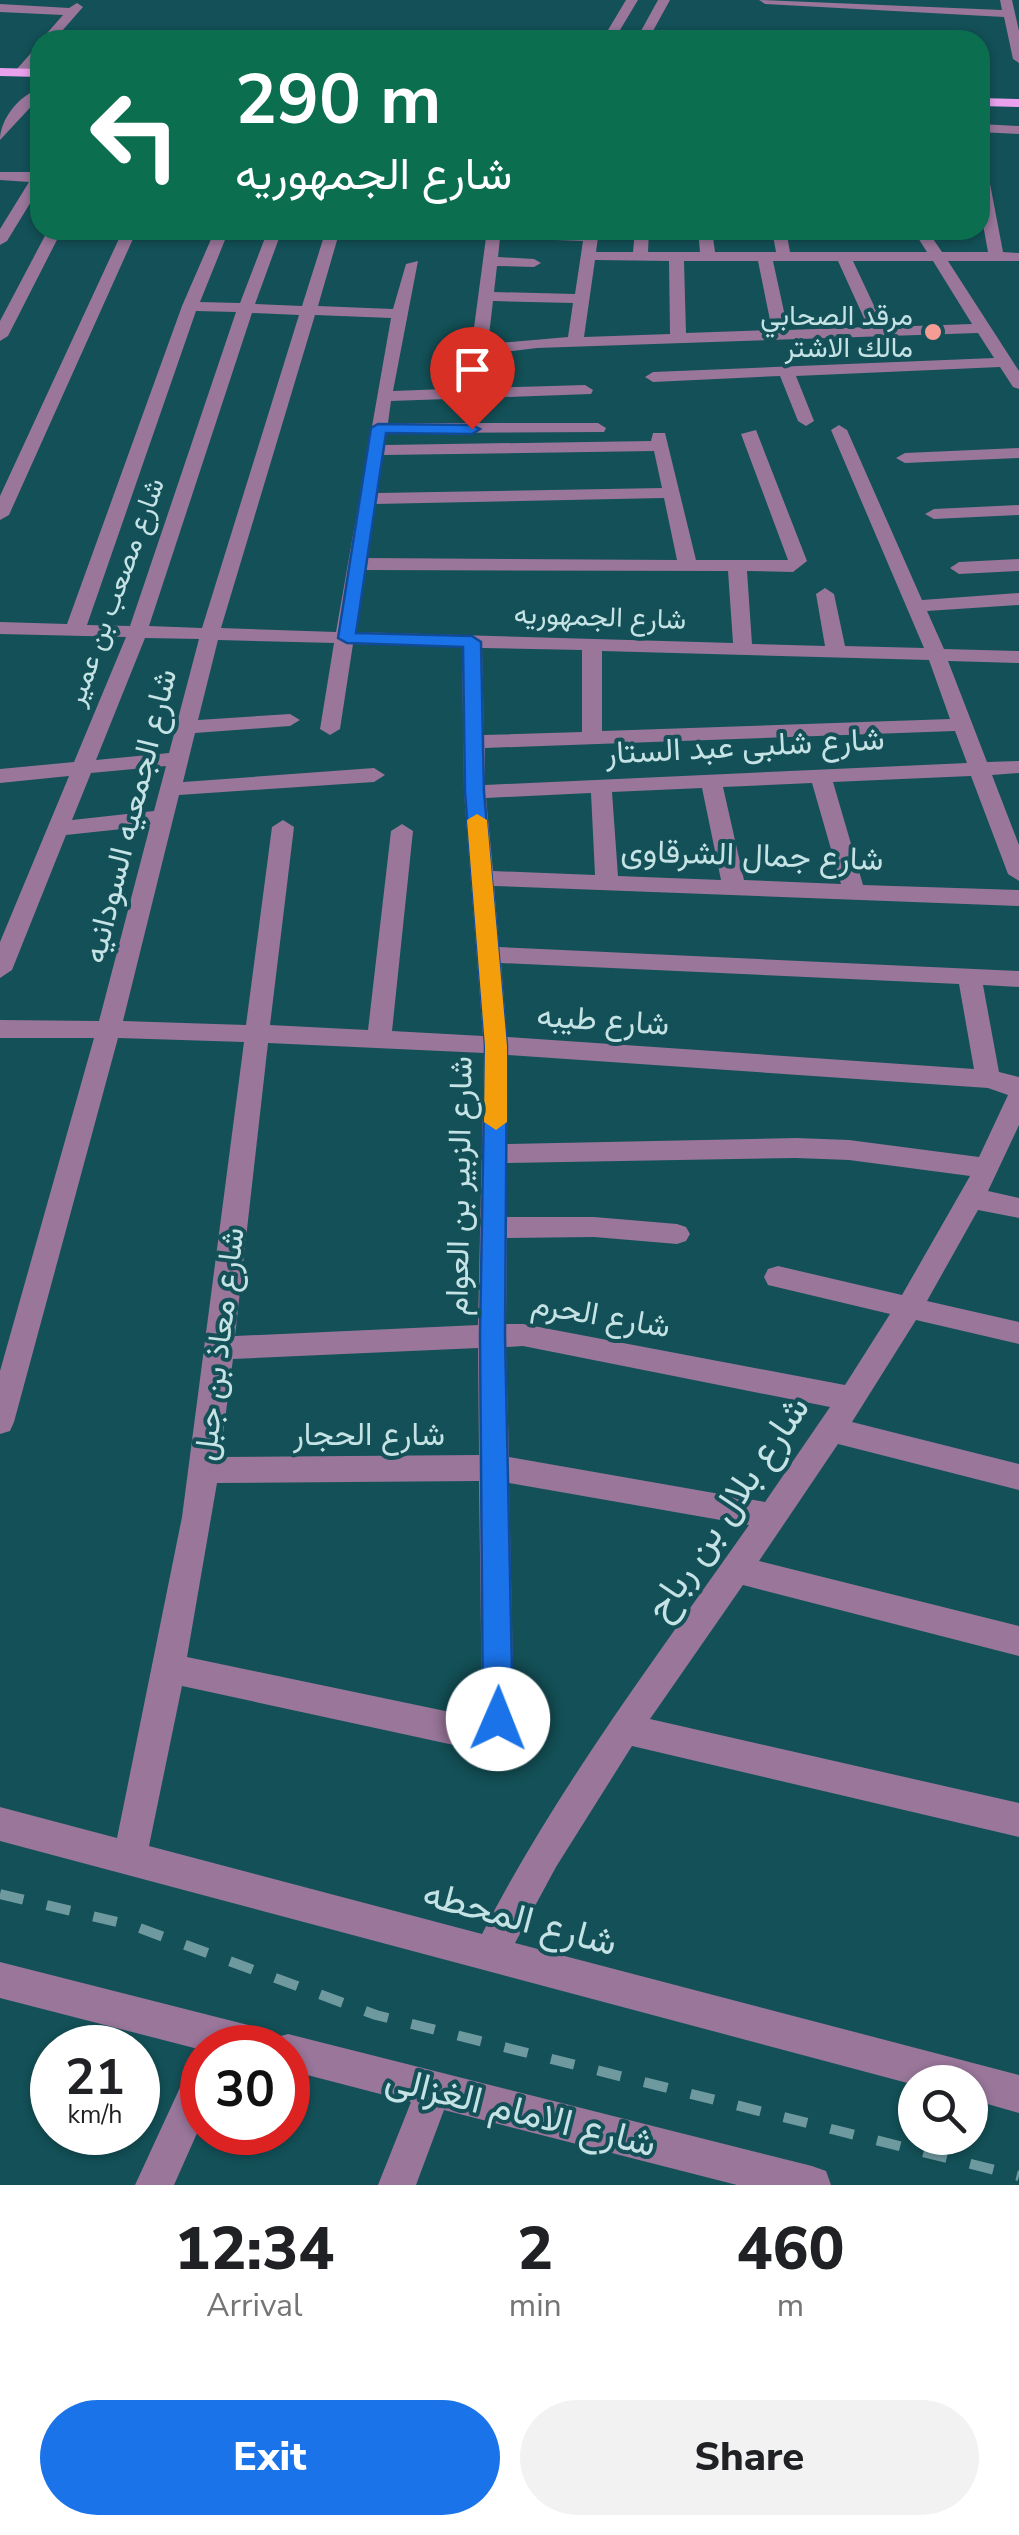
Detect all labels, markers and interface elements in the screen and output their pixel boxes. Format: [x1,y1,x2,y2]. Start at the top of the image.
text: 290 m [235,52,441,148]
icon: left [70,70,200,200]
text: شارع الجمهوريه [235,144,512,205]
place label: مرقد الصحابي مالك الاشتر [760,297,913,367]
marker: مرقد الصحابي مالك الاشتر [922,321,944,343]
pin [430,327,515,430]
icon: arrive [445,342,500,397]
street label: شارع مصعب بن عمير [56,473,174,712]
street label: شارع الجمهوريه [513,595,687,639]
street label: شارع الجمعيه السودانيه [73,664,187,968]
street label: شارع شلبى عبد الستار [603,717,886,775]
street label: شارع جمال الشرقاوى [620,829,884,881]
street label: شارع طيبه [535,994,671,1046]
street label: شارع الزبير بن العوام [435,1056,483,1316]
street label: شارع معاذ بن جبل [183,1225,255,1463]
street label: شارع الحرم [528,1282,674,1348]
street label: شارع بلال بن رباح [633,1385,821,1631]
street label: شارع الحجار [292,1413,445,1456]
position arrow [446,1667,550,1771]
street label: شارع المحطه [417,1868,623,1968]
speed limit sign: 30 [180,2025,310,2155]
text: 21 [65,2043,125,2112]
street label: شارع الامام الغزالى [380,2053,662,2169]
map controls [898,2065,988,2155]
button: search [898,2065,988,2155]
text: km/h [67,2098,123,2132]
text: 12:34 [175,2208,334,2290]
text: 2 [517,2208,553,2290]
text: 460 [736,2208,844,2290]
text: Arrival [206,2284,303,2327]
text: min [509,2284,562,2327]
text: m [777,2284,804,2327]
button: Exit [40,2400,500,2515]
button: Share [520,2400,979,2515]

